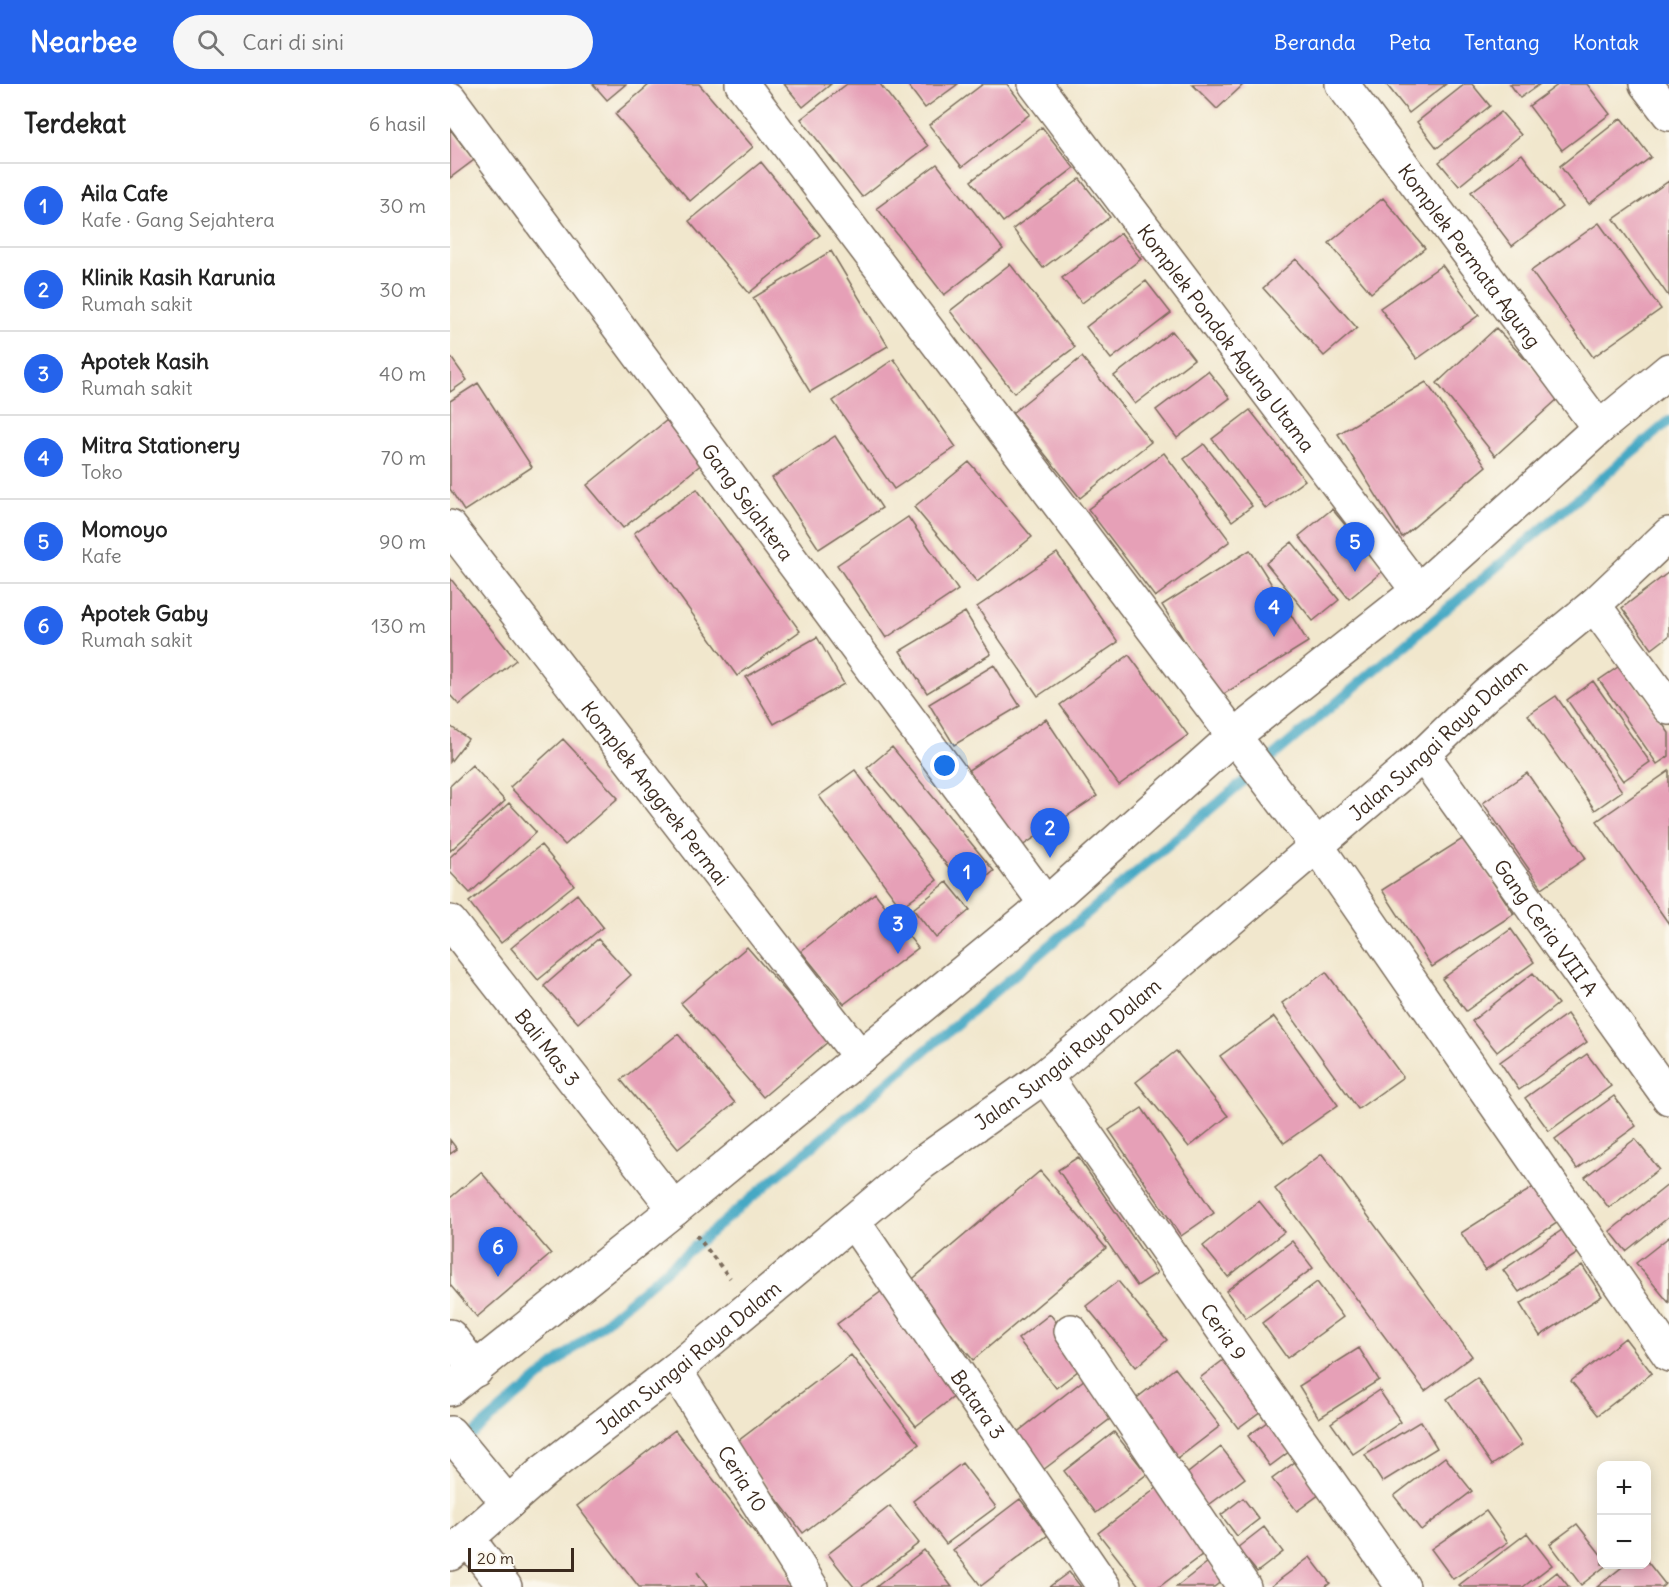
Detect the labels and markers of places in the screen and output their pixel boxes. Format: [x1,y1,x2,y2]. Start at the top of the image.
pin: 5 [1336,522,1374,572]
pin: 4 [1254,588,1294,637]
pin: 2 [1030,808,1070,858]
pin: 1 [948,852,986,902]
pin: 3 [878,904,918,954]
pin: 6 [478,1228,518,1277]

